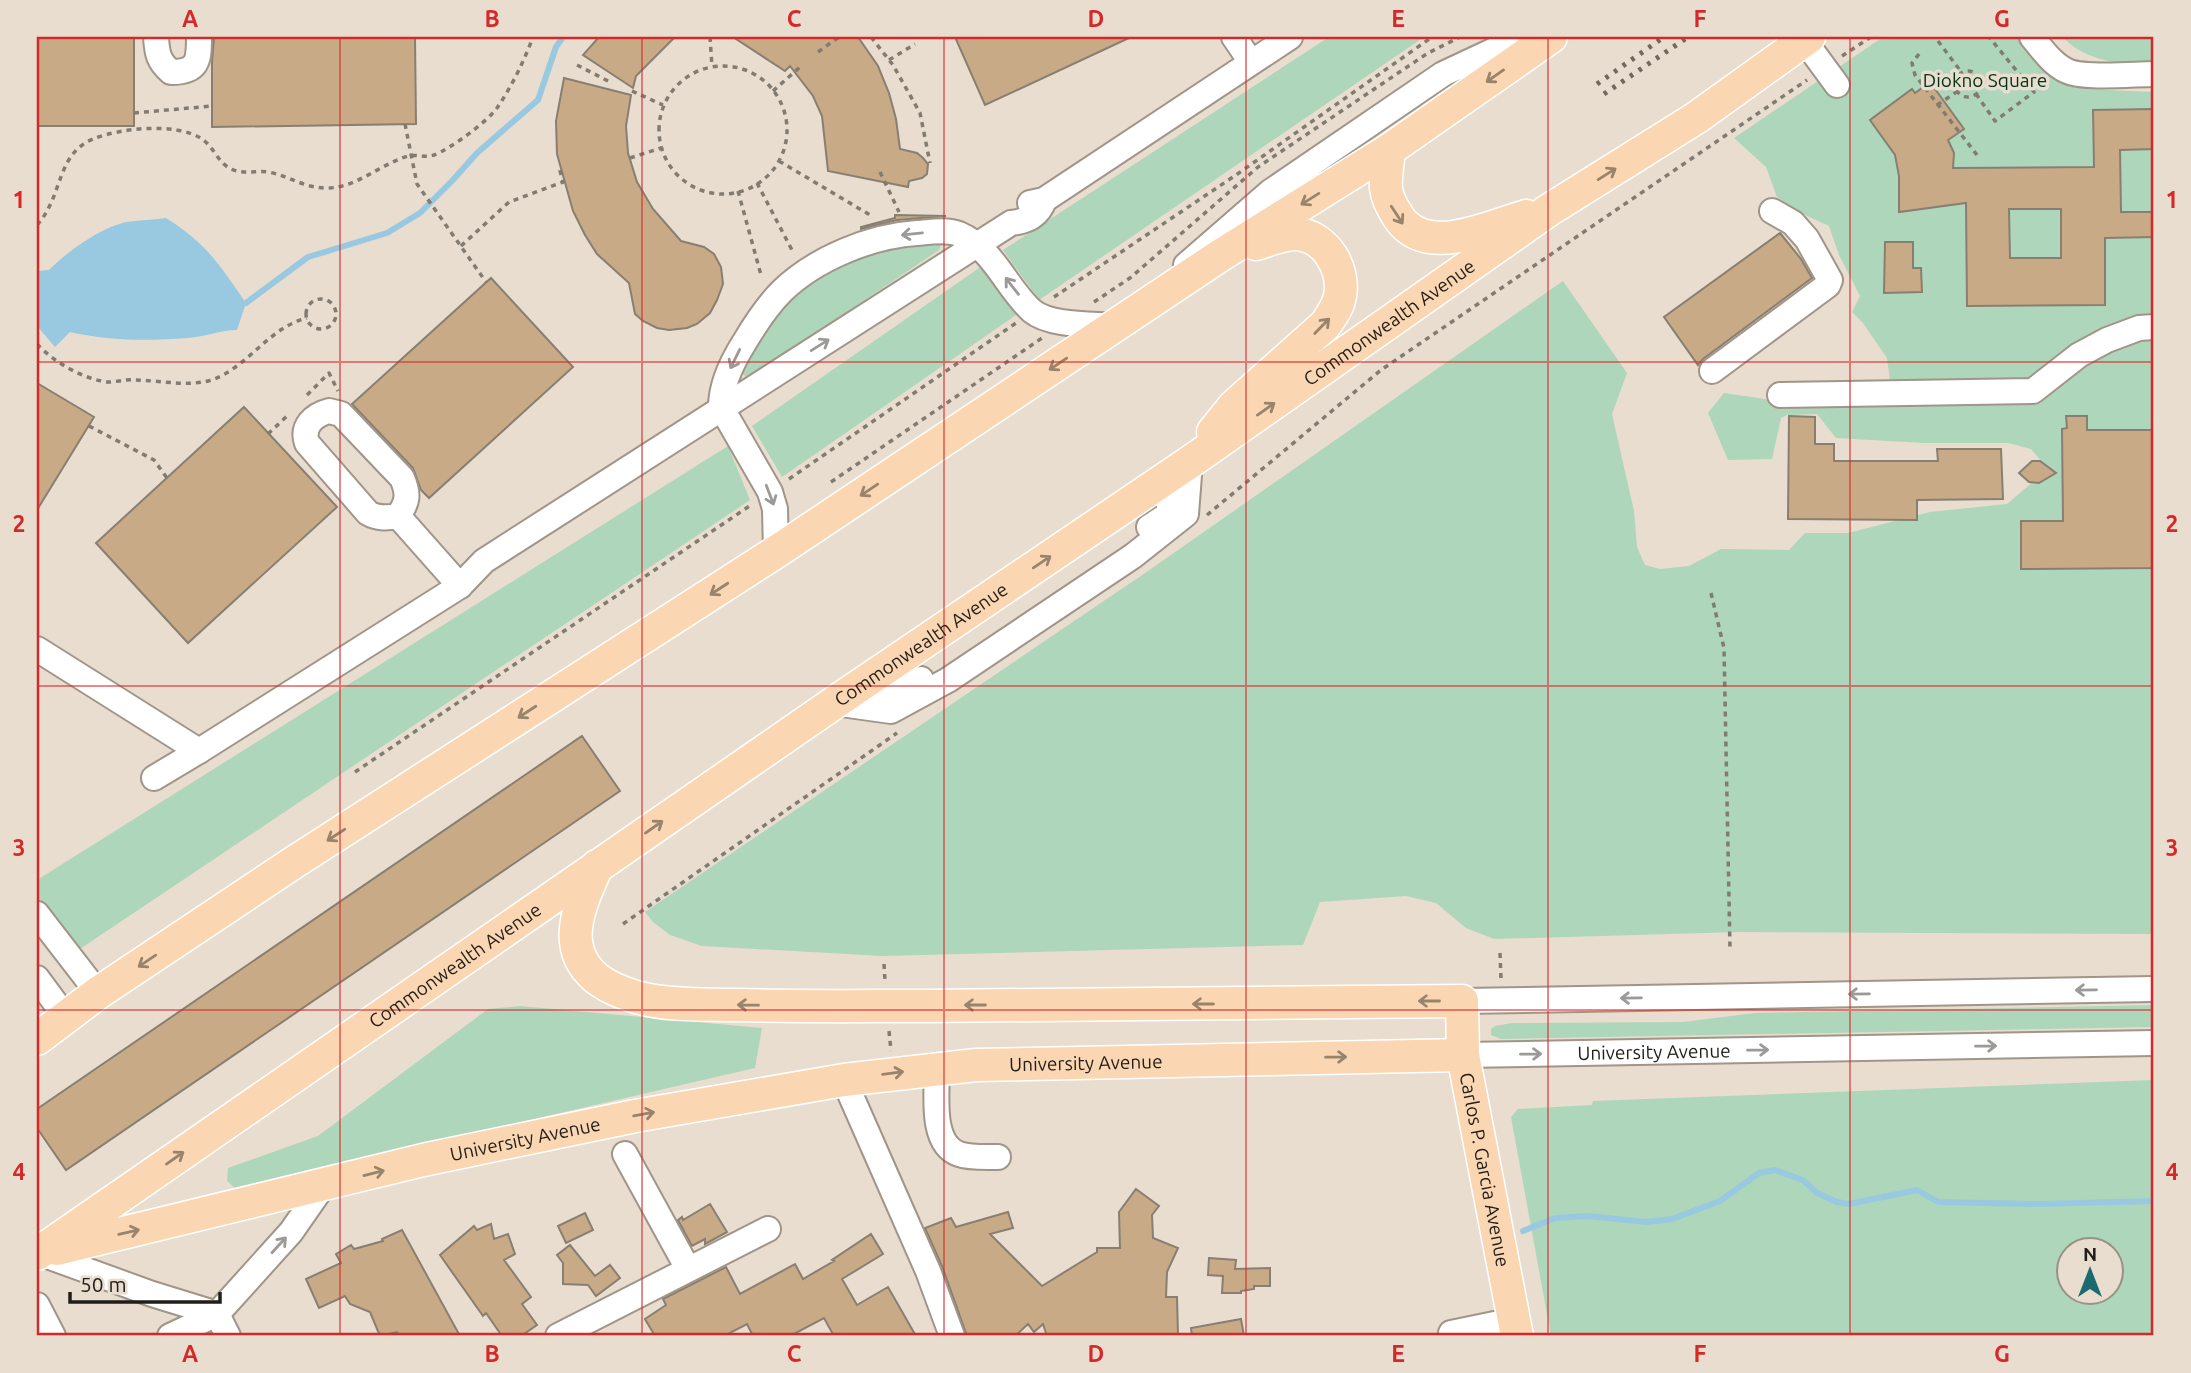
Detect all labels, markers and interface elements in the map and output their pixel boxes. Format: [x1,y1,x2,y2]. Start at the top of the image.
text: A [182,6,198,31]
text: B [484,6,500,31]
text: C [787,6,802,31]
text: D [1088,6,1104,31]
text: E [1391,6,1405,31]
text: F [1694,6,1707,31]
text: G [1994,6,2010,31]
one-way arrow [1486,69,1505,83]
park label: Diokno Square [1923,69,2047,91]
one-way arrow [1596,166,1616,180]
text: 1 [13,187,25,212]
text: 1 [2166,187,2178,212]
one-way arrow [1301,192,1320,207]
one-way arrow [1390,205,1405,224]
one-way arrow [901,227,924,240]
street label: Commonwealth Avenue [1299,255,1479,390]
one-way arrow [1005,277,1020,295]
one-way arrow [1314,317,1331,334]
one-way arrow [810,337,829,352]
one-way arrow [728,348,742,369]
one-way arrow [1049,357,1069,371]
one-way arrow [1256,402,1275,416]
one-way arrow [765,483,777,505]
one-way arrow [860,483,879,497]
text: 2 [13,511,25,536]
text: 2 [2166,511,2178,536]
one-way arrow [1032,555,1051,569]
street label: Commonwealth Avenue [830,578,1012,710]
one-way arrow [709,582,729,596]
one-way arrow [518,705,538,719]
one-way arrow [643,820,663,834]
one-way arrow [327,828,346,842]
text: 3 [13,835,25,860]
text: 3 [2166,835,2178,860]
street label: Commonwealth Avenue [365,898,545,1032]
one-way arrow [137,954,157,968]
one-way arrow [2075,984,2098,997]
one-way arrow [1847,988,1870,1001]
one-way arrow [1620,992,1643,1005]
one-way arrow [1417,994,1440,1008]
one-way arrow [1192,997,1215,1011]
one-way arrow [737,999,760,1012]
one-way arrow [964,999,987,1012]
street label: University Avenue [1577,1039,1731,1064]
one-way arrow [1974,1039,1997,1053]
one-way arrow [1747,1043,1770,1057]
one-way arrow [1519,1047,1542,1061]
street label: University Avenue [1009,1050,1163,1075]
one-way arrow [1324,1051,1347,1064]
one-way arrow [881,1067,904,1080]
street label: Carlos P. Garcia Avenue [1456,1071,1514,1269]
one-way arrow [632,1107,655,1121]
street label: University Avenue [448,1112,602,1165]
one-way arrow [165,1151,184,1165]
text: 4 [13,1159,26,1184]
text: 4 [2166,1159,2179,1184]
one-way arrow [362,1166,385,1179]
one-way arrow [117,1224,140,1238]
north arrow [2054,1236,2124,1306]
one-way arrow [271,1237,288,1254]
text: N [2083,1243,2097,1265]
scale bar [70,1261,220,1305]
text: 50 m [80,1272,127,1296]
text: A [182,1341,198,1366]
text: B [484,1341,500,1366]
text: C [787,1341,802,1366]
text: D [1088,1341,1104,1366]
text: E [1391,1341,1405,1366]
text: F [1694,1341,1707,1366]
text: G [1994,1341,2010,1366]

